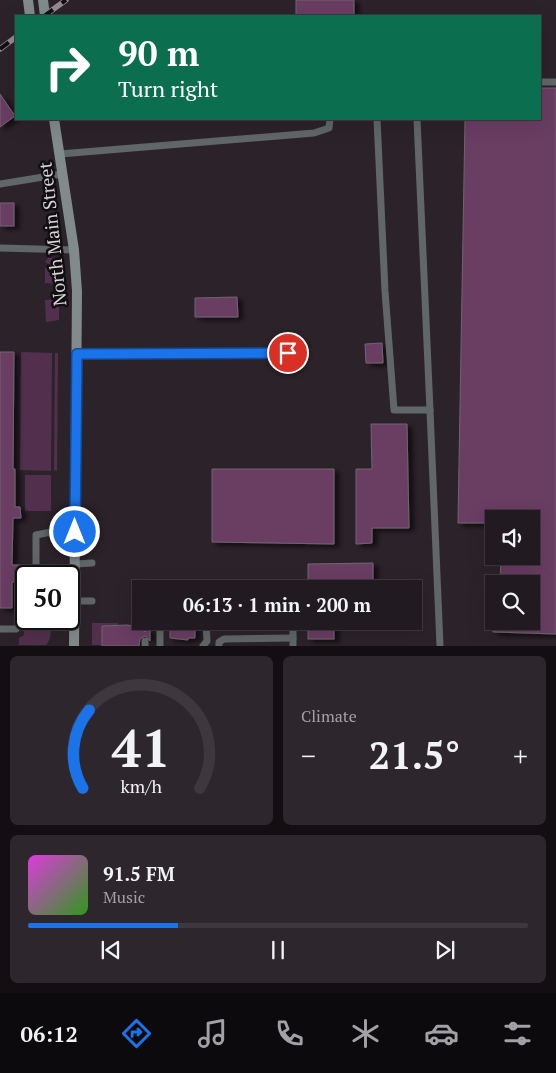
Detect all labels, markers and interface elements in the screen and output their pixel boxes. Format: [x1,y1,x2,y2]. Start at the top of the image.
text: 90 m [118,30,199,76]
icon: right [35,35,100,100]
text: Turn right [118,74,218,103]
street label: North Main Street [32,160,72,307]
pin [267,332,309,374]
icon: arrive [274,339,302,367]
position arrow [48,505,100,557]
map controls [485,510,540,630]
button: sound [485,510,540,565]
speed limit sign: 50 [15,565,80,630]
button: search [485,575,540,630]
text: 06:13 · 1 min · 200 m [183,592,371,617]
text: Climate [301,705,357,727]
text: 41 [112,713,171,782]
text: 21.5° [369,730,460,780]
text: − [301,737,316,774]
text: + [513,737,528,774]
text: km/h [121,774,163,798]
text: 91.5 FM [103,861,175,886]
text: Music [103,886,145,908]
icon: previous [97,936,125,964]
icon: pause [264,936,292,964]
icon: next [431,936,459,964]
icon: directions [119,1016,154,1051]
icon: music [195,1016,230,1051]
icon: phone [272,1016,307,1051]
icon: climate [348,1016,383,1051]
icon: car [424,1016,459,1051]
icon: filters [500,1016,535,1051]
text: 06:12 [21,1019,78,1048]

